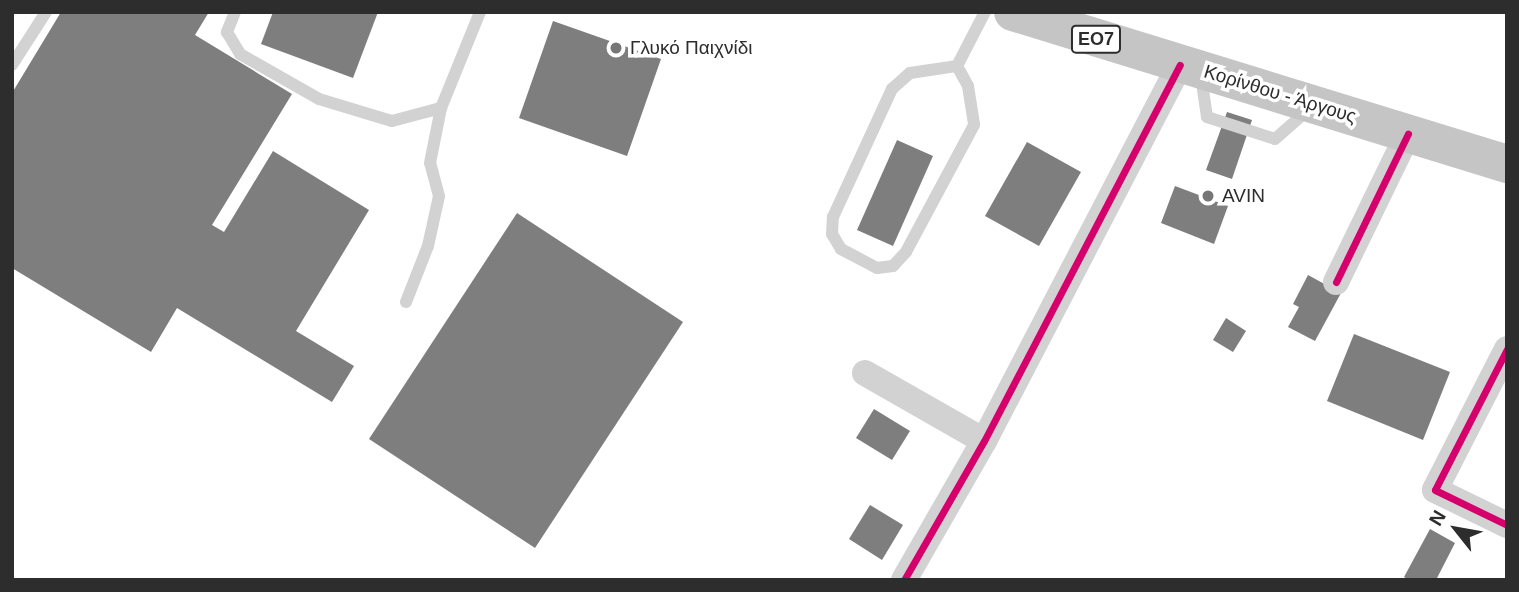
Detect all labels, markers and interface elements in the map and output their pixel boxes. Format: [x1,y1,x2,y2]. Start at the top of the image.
road number: ΕΟ7 [1070,24,1122,54]
place label: Γλυκό Παιχνίδι [630,37,752,59]
marker: Γλυκό Παιχνίδι [608,40,624,56]
street label: Κορίνθου - Άργους [1201,60,1359,128]
place label: AVIN [1222,185,1265,207]
marker: AVIN [1200,188,1216,204]
north arrow [1421,494,1491,564]
text: N [1425,507,1450,529]

